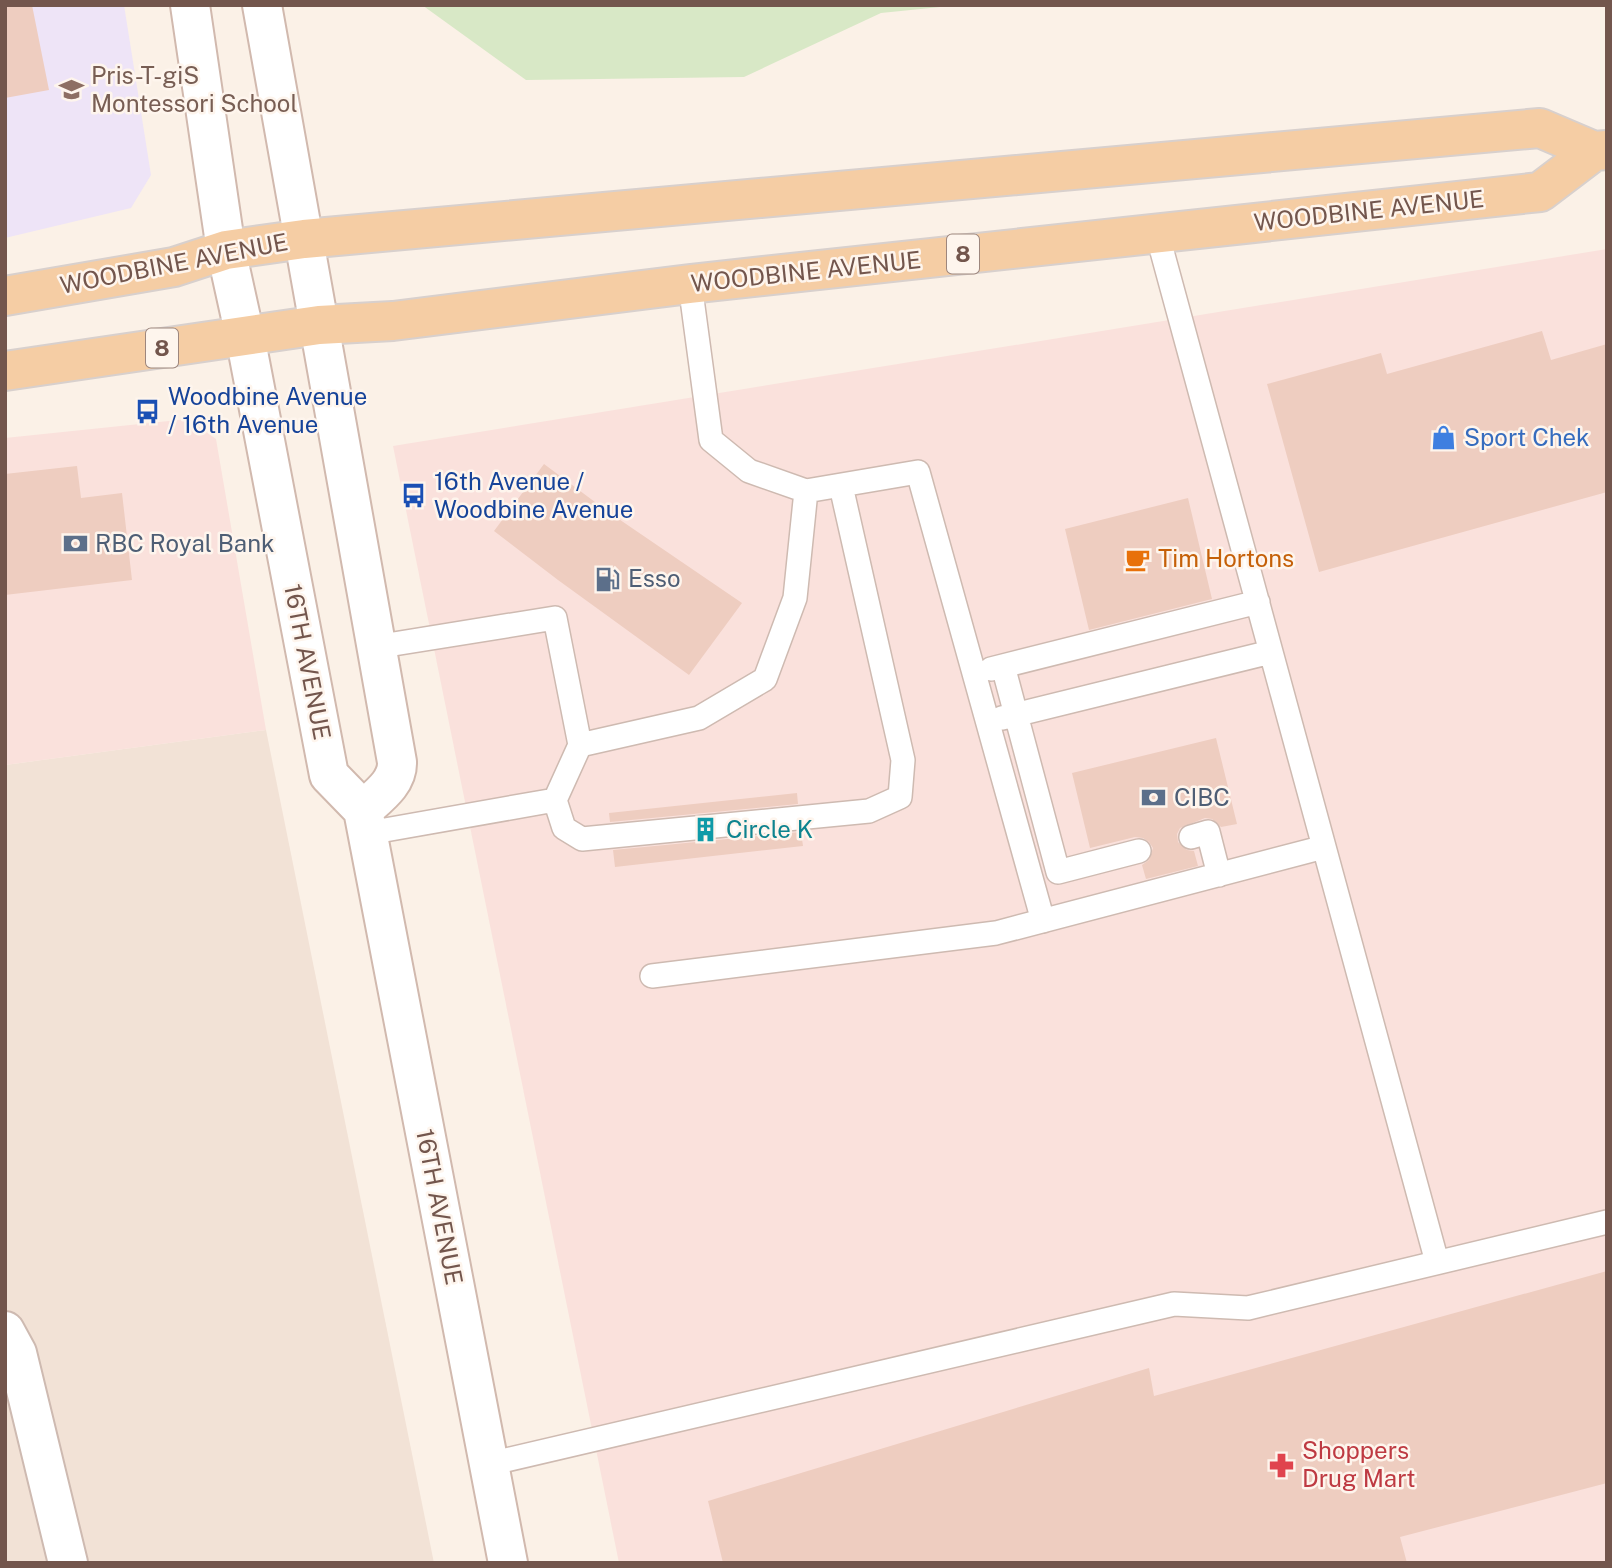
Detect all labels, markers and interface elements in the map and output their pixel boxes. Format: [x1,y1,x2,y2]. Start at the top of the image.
place label: Pris-T-giS Montessori School [91,61,298,117]
school or university icon: Pris-T-giS Montessori School [57,76,85,104]
street label: WOODBINE AVENUE [1252,184,1485,236]
street label: WOODBINE AVENUE [58,227,290,299]
road number: 8 [947,234,979,274]
street label: WOODBINE AVENUE [689,245,922,297]
road number: 8 [146,328,178,368]
place label: Woodbine Avenue / 16th Avenue [168,382,367,438]
bus stop icon: Woodbine Avenue / 16th Avenue [134,397,162,425]
place label: Sport Chek [1464,423,1590,451]
shop icon: Sport Chek [1430,424,1458,452]
place label: 16th Avenue / Woodbine Avenue [434,467,633,523]
bus stop icon: 16th Avenue / Woodbine Avenue [400,482,428,510]
place label: RBC Royal Bank [95,529,274,557]
bank icon: RBC Royal Bank [61,530,89,558]
place label: Tim Hortons [1158,544,1294,572]
cafe icon: Tim Hortons [1124,545,1152,573]
place label: Esso [628,564,680,592]
fuel station icon: Esso [594,565,622,593]
street label: 16TH AVENUE [279,581,337,742]
place label: CIBC [1174,783,1230,811]
bank icon: CIBC [1140,784,1168,812]
place label: Circle K [726,815,813,843]
building icon: Circle K [692,816,720,844]
street label: 16TH AVENUE [411,1126,469,1287]
place label: Shoppers Drug Mart [1302,1436,1416,1492]
pharmacy icon: Shoppers Drug Mart [1268,1451,1296,1479]

